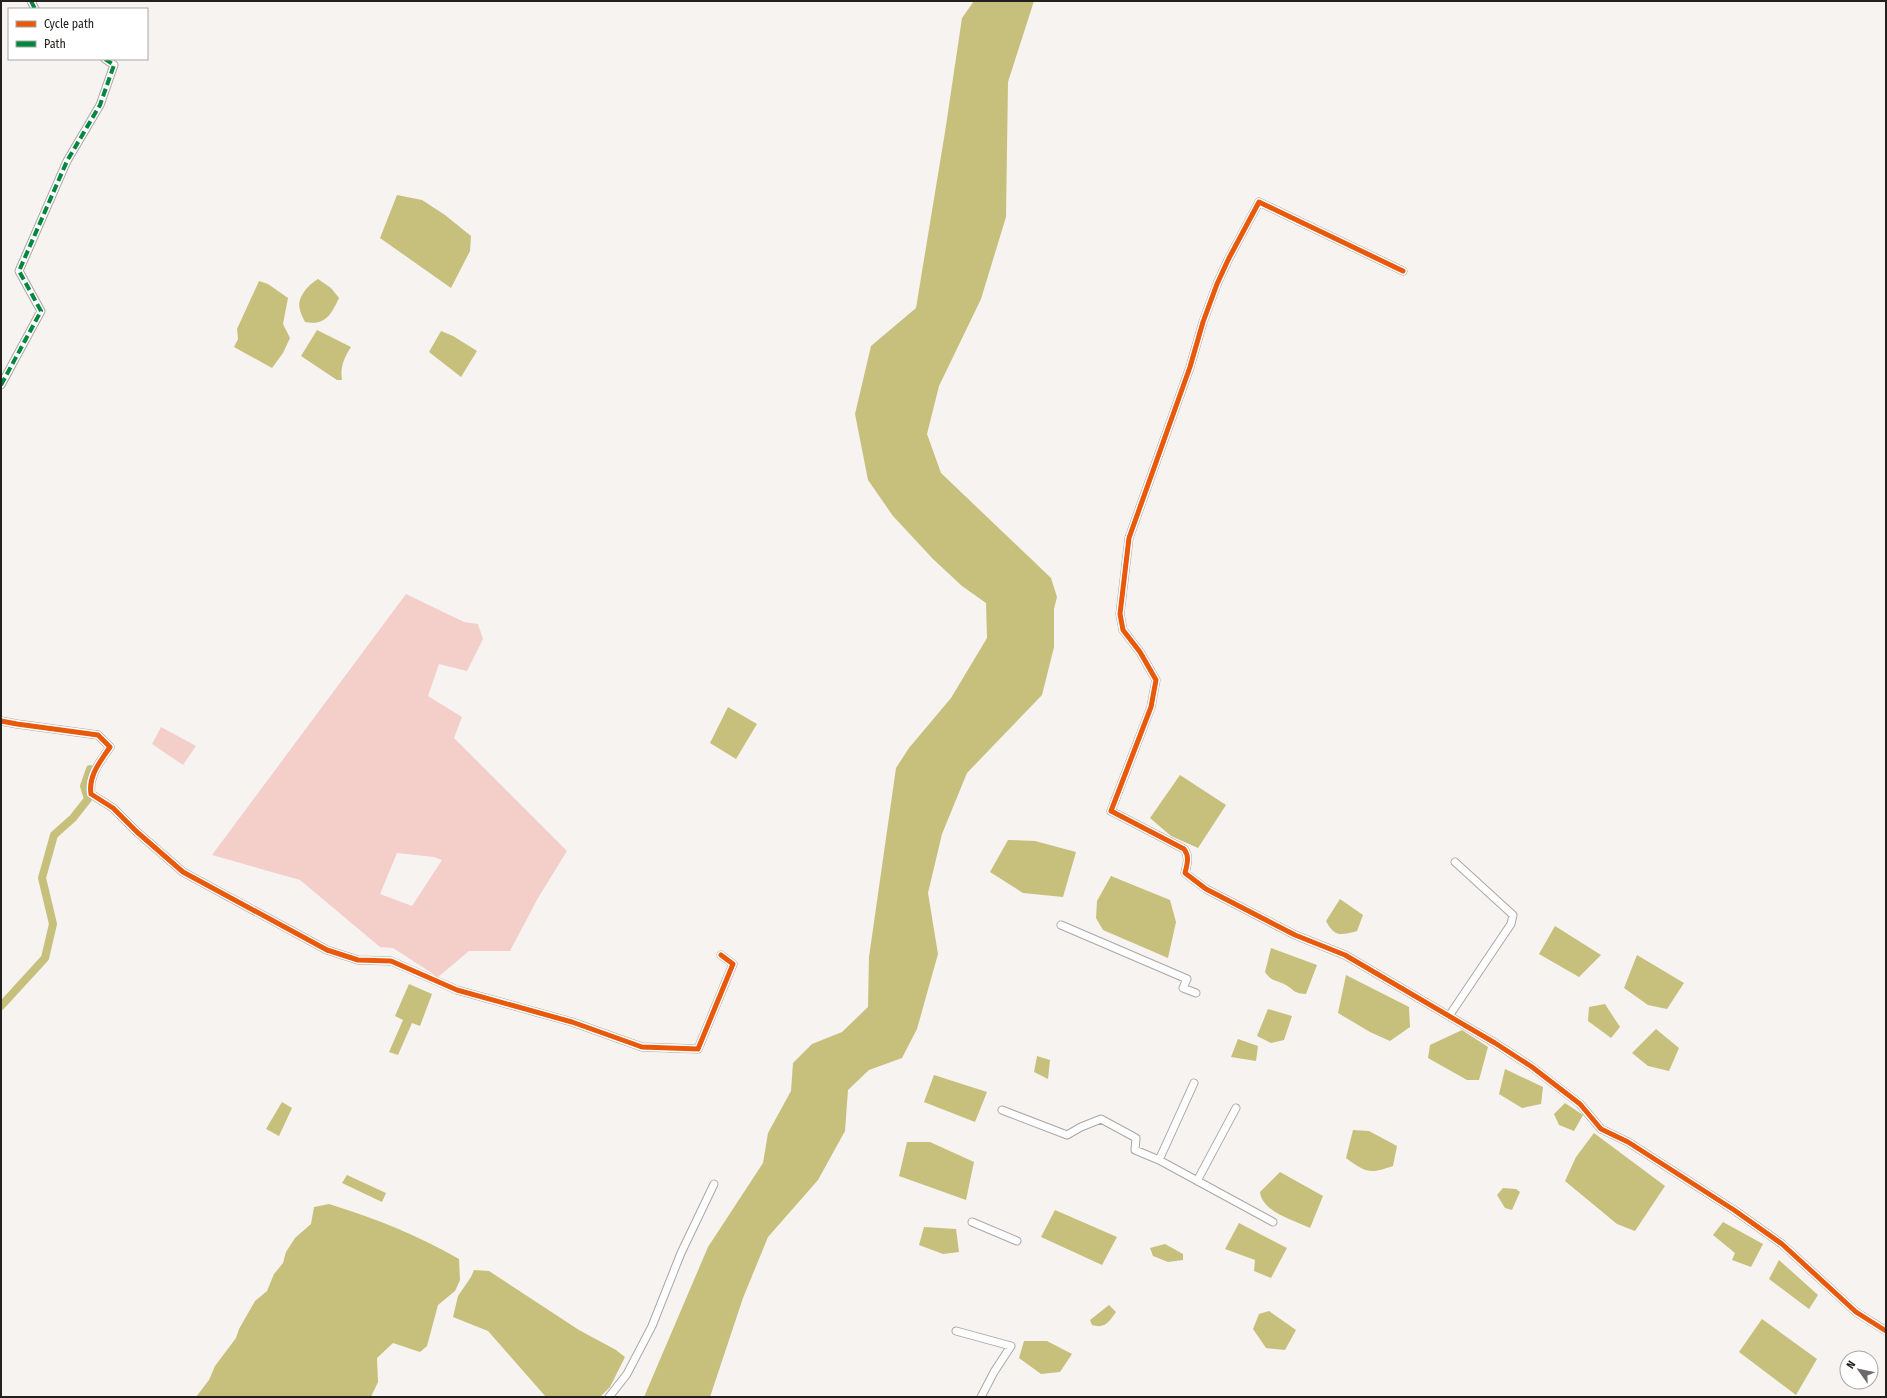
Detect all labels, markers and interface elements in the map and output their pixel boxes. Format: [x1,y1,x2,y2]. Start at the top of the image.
legend [8,8,148,60]
text: Cycle path [44,17,94,31]
text: Path [44,37,66,51]
north arrow [1839,1350,1879,1390]
text: N [1844,1359,1858,1371]

